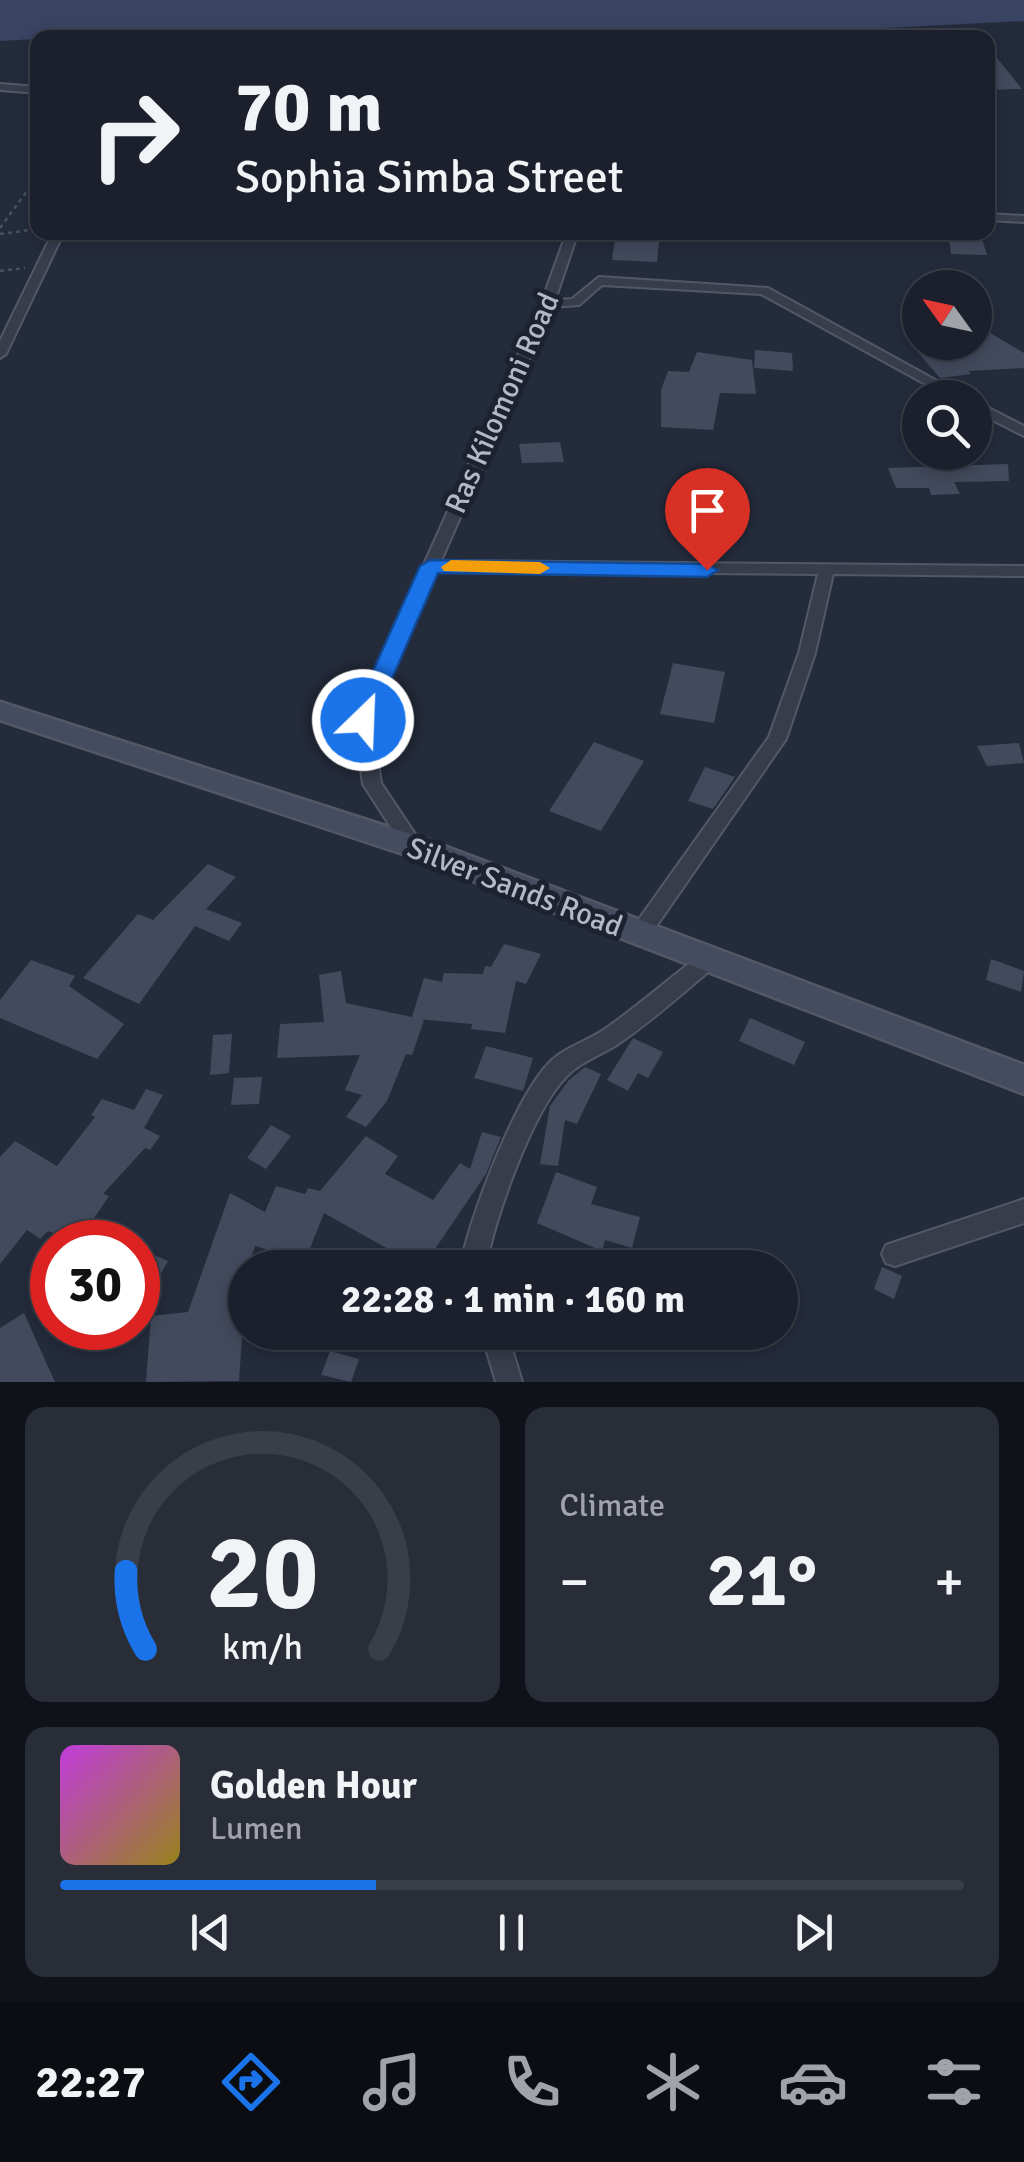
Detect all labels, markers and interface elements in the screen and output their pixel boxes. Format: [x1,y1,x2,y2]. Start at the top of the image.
text: 70 m [235,64,383,150]
icon: right [70,70,200,200]
text: Sophia Simba Street [235,150,623,205]
north arrow [902,270,992,360]
map controls [902,270,992,470]
street label: Ras Kilomoni Road [437,287,568,519]
button: search [902,380,992,470]
pin [665,468,750,571]
icon: arrive [680,483,735,538]
position arrow [311,668,415,772]
street label: Silver Sands Road [402,829,628,945]
speed limit sign: 30 [30,1220,160,1350]
text: 22:28 · 1 min · 160 m [341,1276,685,1323]
text: Climate [560,1486,665,1525]
text: 20 [206,1509,318,1637]
text: 21° [706,1534,817,1627]
text: − [560,1548,589,1616]
text: + [934,1548,964,1616]
text: km/h [222,1625,303,1669]
text: Golden Hour [210,1762,417,1809]
text: Lumen [210,1809,302,1848]
icon: previous [183,1905,238,1960]
icon: pause [484,1905,539,1960]
icon: next [786,1905,841,1960]
icon: directions [216,2047,286,2117]
icon: music [357,2047,427,2117]
icon: phone [497,2047,567,2117]
icon: climate [638,2047,708,2117]
icon: car [778,2047,848,2117]
icon: filters [919,2047,989,2117]
text: 22:27 [35,2055,146,2110]

